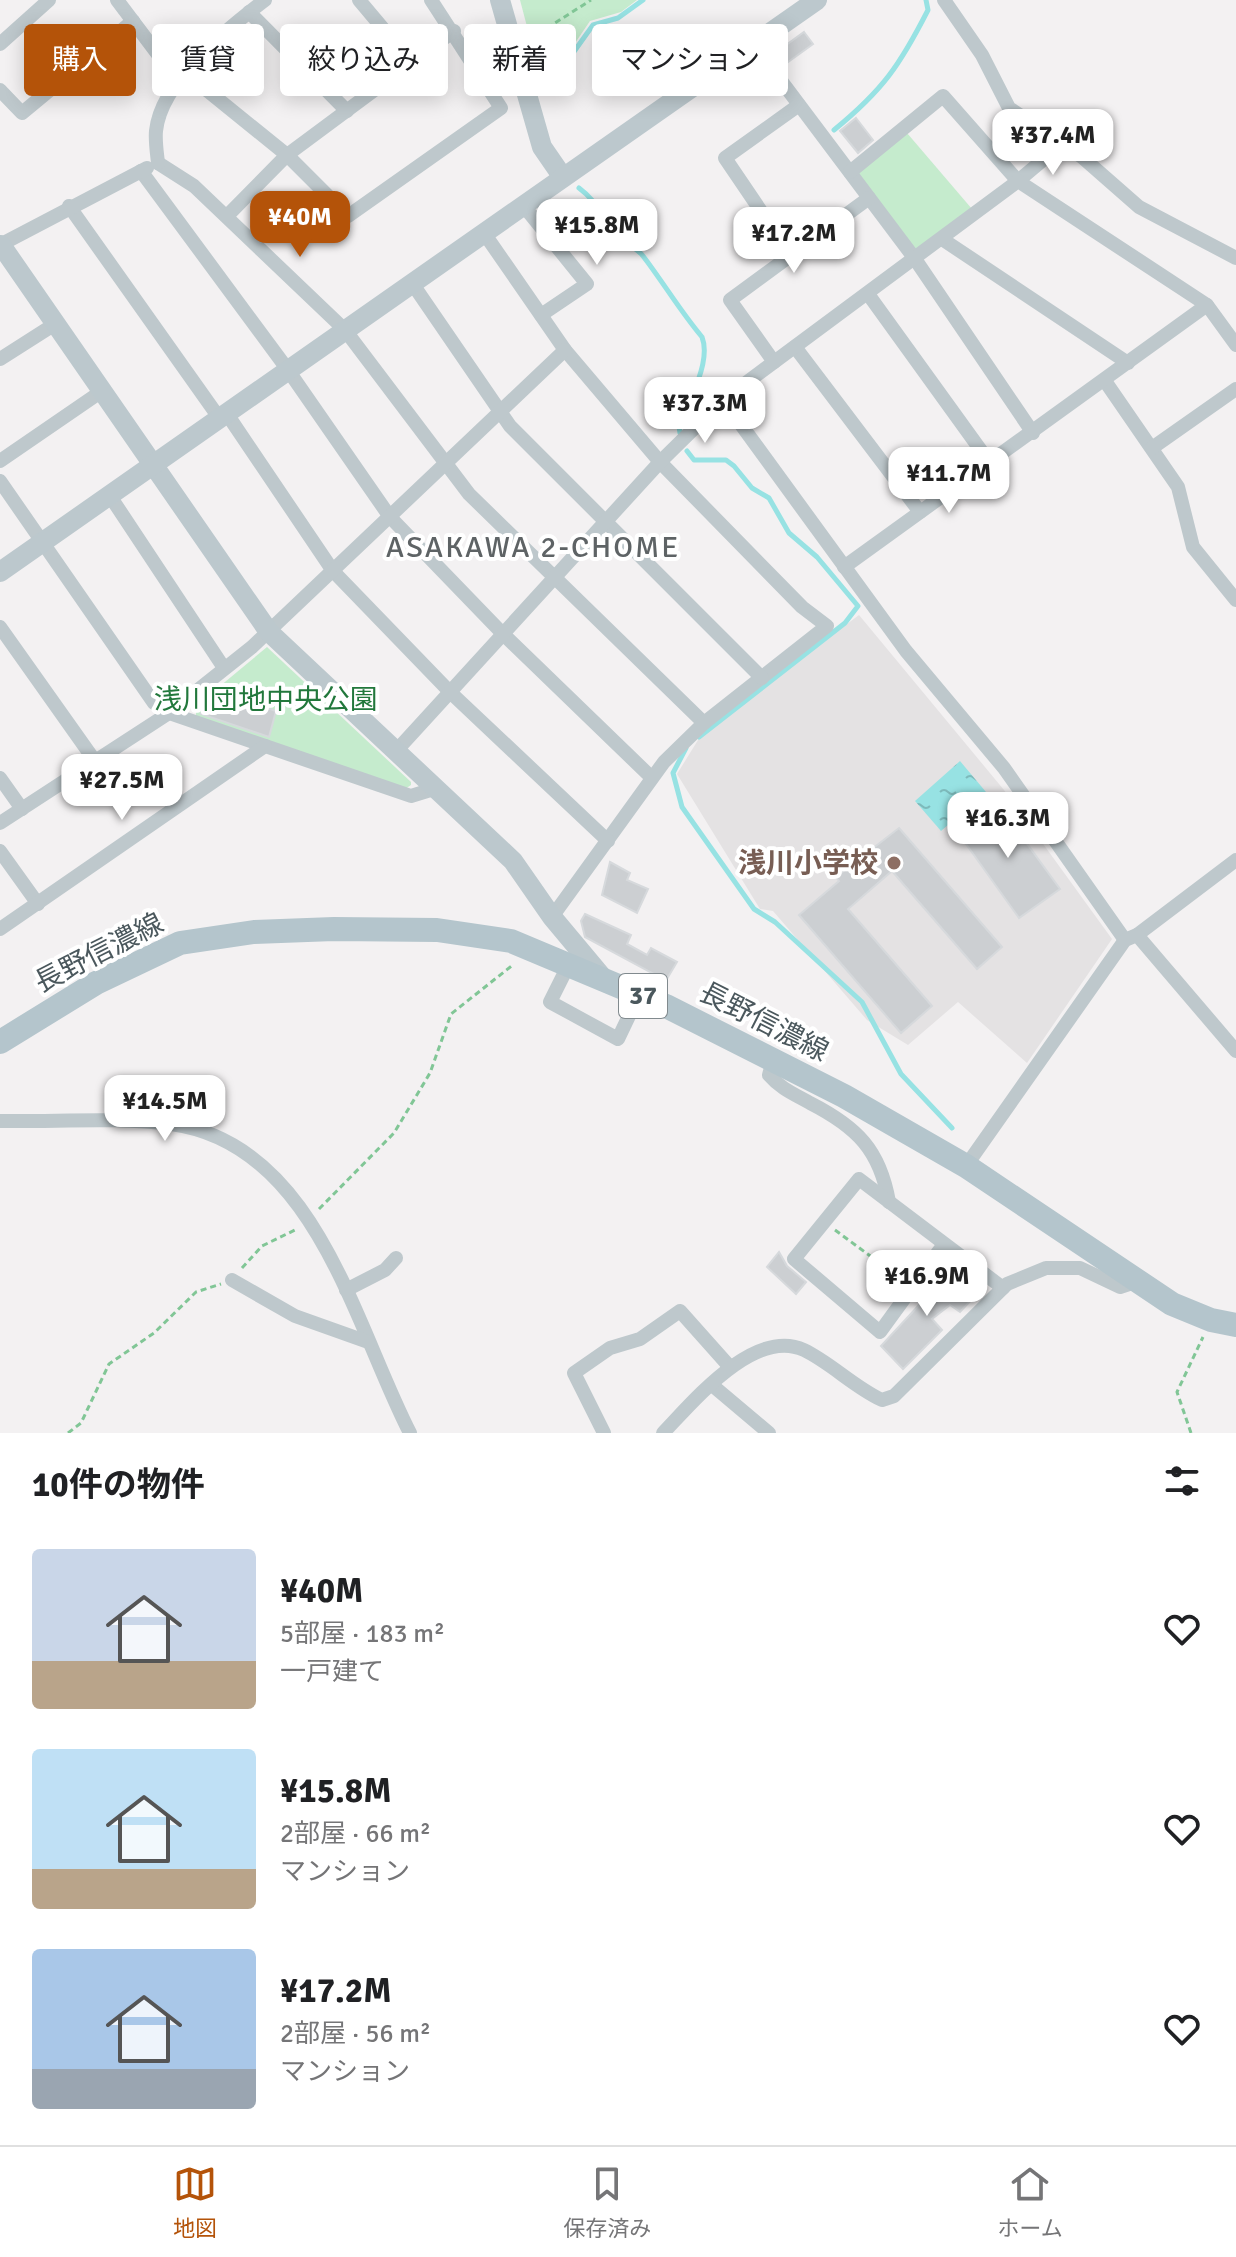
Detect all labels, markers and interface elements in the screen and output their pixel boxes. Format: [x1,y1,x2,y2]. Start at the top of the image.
chip: 購入 [24,24,136,96]
chip: 賃貸 [152,24,264,96]
chip: 絞り込み [280,24,448,96]
chip: 新着 [464,24,576,96]
chip: マンション [592,24,788,96]
pin: ¥37.4M [988,109,1118,177]
text: ¥37.4M [1010,119,1096,151]
pin: ¥40M [253,191,347,259]
pin: ¥15.8M [532,199,662,267]
text: ¥40M [268,201,332,233]
pin: ¥17.2M [729,207,859,275]
text: ¥15.8M [554,209,640,241]
text: ¥17.2M [751,217,837,249]
pin: ¥37.3M [640,377,770,445]
text: ¥37.3M [662,387,748,419]
pin: ¥11.7M [884,447,1014,515]
text: ¥11.7M [906,457,992,489]
district label: ASAKAWA 2-CHOME [386,529,680,566]
park label: 浅川団地中央公園 [154,683,378,717]
pin: ¥27.5M [57,754,187,822]
text: ¥27.5M [79,764,165,796]
pin: ¥16.3M [943,792,1073,860]
text: ¥16.3M [965,802,1051,834]
place label: 浅川小学校 [738,846,878,880]
marker: 浅川小学校 [885,854,903,872]
street label: 長野信濃線 [29,906,169,1000]
road number: 37 [619,974,667,1018]
street label: 長野信濃線 [694,975,834,1069]
pin: ¥14.5M [100,1075,230,1143]
text: ¥14.5M [122,1085,208,1117]
pin: ¥16.9M [862,1250,992,1318]
text: ¥16.9M [884,1260,970,1292]
icon: filters [1160,1459,1204,1503]
text: 10件の物件 [32,1464,205,1506]
text: ¥40M [280,1570,363,1612]
icon: home [96,1581,192,1677]
icon: heart [1160,1607,1204,1651]
text: 5部屋 · 183 m² [280,1618,445,1650]
text: 一戸建て [280,1656,384,1688]
text: ¥15.8M [280,1770,392,1812]
icon: home [96,1781,192,1877]
icon: heart [1160,1807,1204,1851]
text: 2部屋 · 66 m² [280,1818,431,1850]
text: マンション [280,1856,410,1888]
text: ¥17.2M [280,1970,392,2012]
icon: home [96,1981,192,2077]
icon: heart [1160,2007,1204,2051]
text: 2部屋 · 56 m² [280,2018,431,2050]
text: マンション [280,2056,410,2088]
tab: 地図 [173,2162,217,2242]
tab: 保存済み [563,2162,651,2242]
tab: ホーム [998,2162,1063,2242]

